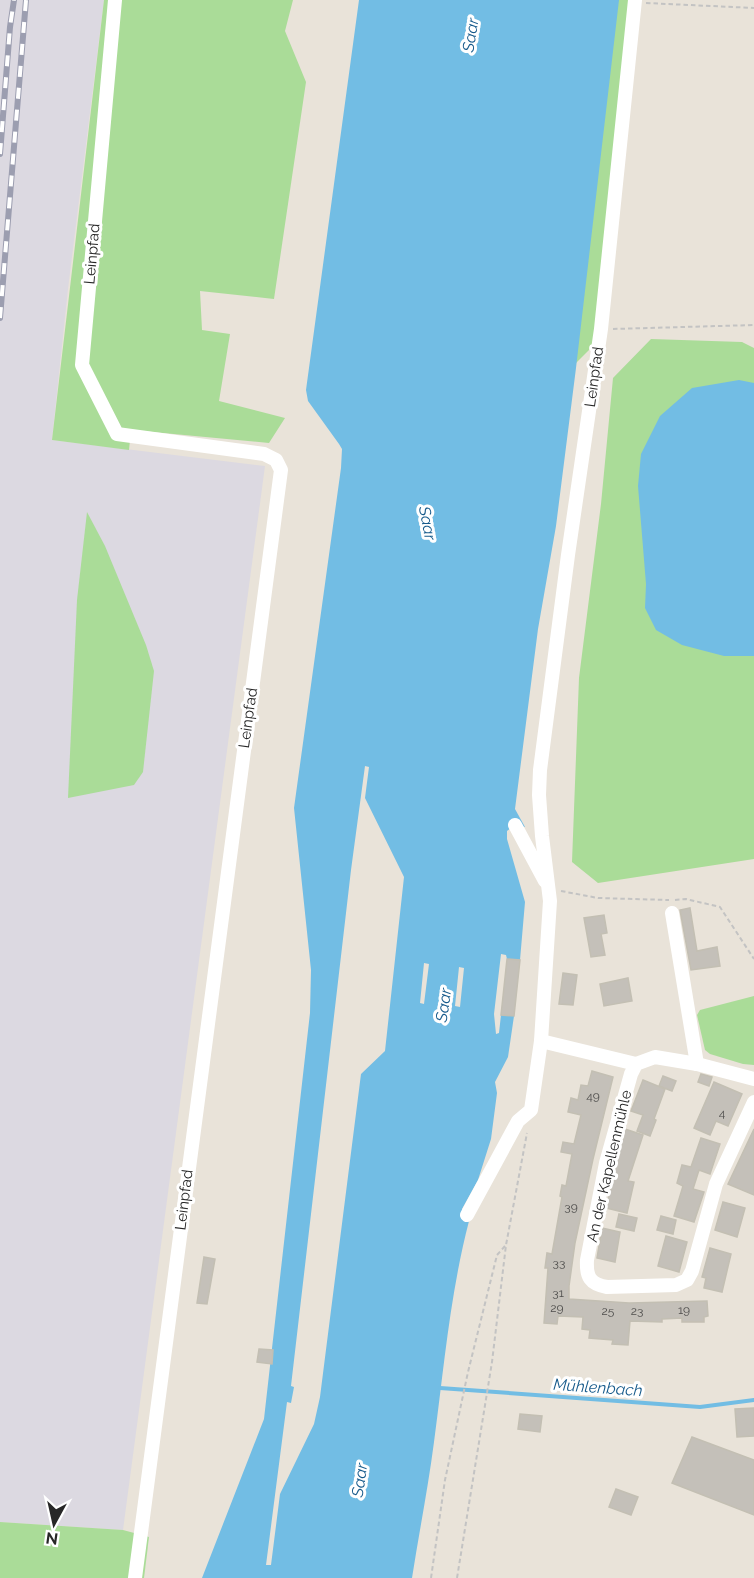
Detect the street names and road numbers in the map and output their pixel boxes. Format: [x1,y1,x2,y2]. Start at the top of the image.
street label: Leinpfad [80,223,104,285]
street label: Leinpfad [581,346,607,408]
street label: Leinpfad [235,687,261,749]
street label: An der Kapellenmühle [583,1088,635,1244]
street label: Leinpfad [171,1169,197,1231]

